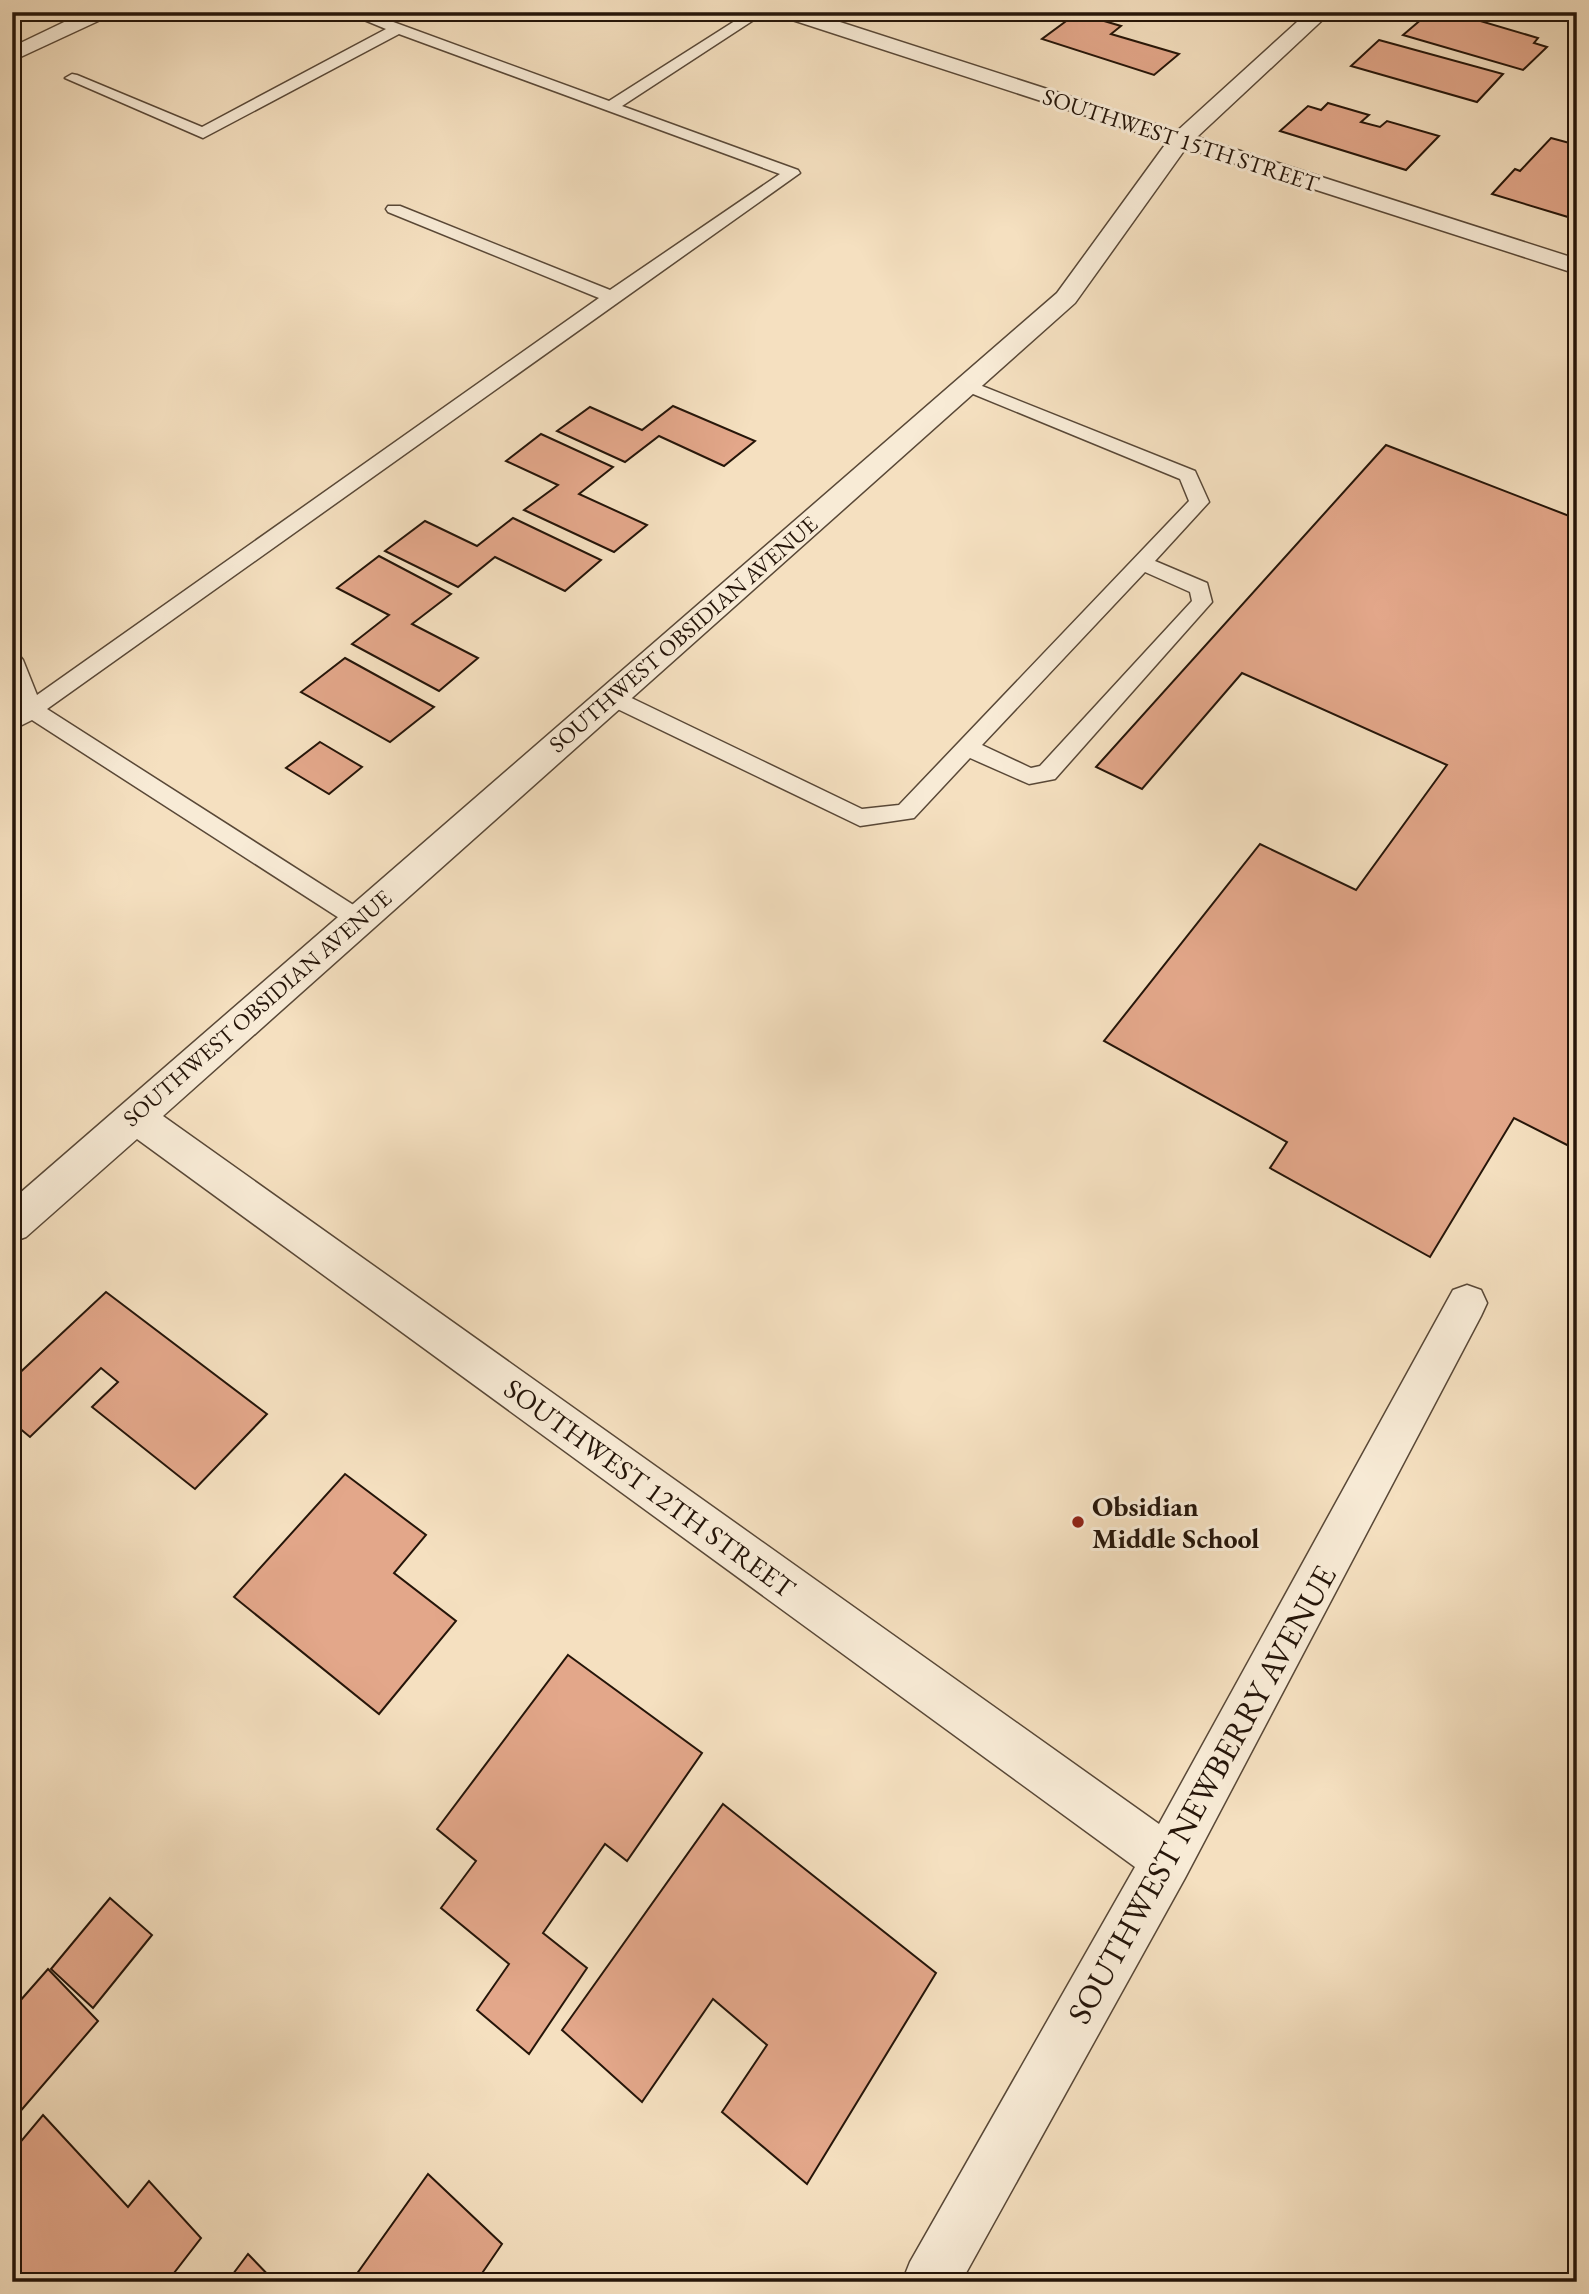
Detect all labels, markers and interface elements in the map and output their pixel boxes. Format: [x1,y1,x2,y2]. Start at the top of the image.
street label: SOUTHWEST 15TH STREET [1039,81,1323,199]
street label: SOUTHWEST OBSIDIAN AVENUE [542,509,824,759]
street label: SOUTHWEST OBSIDIAN AVENUE [116,883,398,1133]
street label: SOUTHWEST 12TH STREET [497,1370,803,1606]
place label: Obsidian Middle School [1092,1488,1259,1556]
marker: Obsidian Middle School [1070,1514,1086,1530]
street label: SOUTHWEST NEWBERRY AVENUE [1057,1557,1346,2031]

